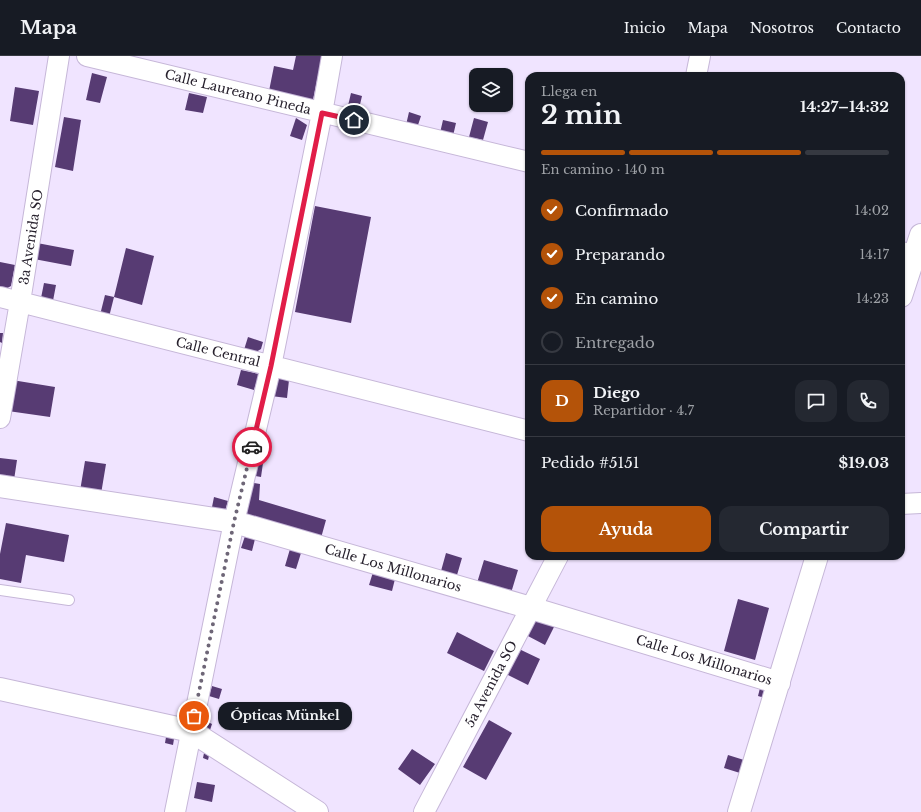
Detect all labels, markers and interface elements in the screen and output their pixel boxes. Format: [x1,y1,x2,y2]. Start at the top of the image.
text: Mapa [20,16,77,39]
text: Inicio [624,19,665,37]
text: Mapa [687,19,728,37]
text: Nosotros [750,19,814,37]
text: Contacto [836,19,901,37]
street label: Calle Laureano Pineda [163,66,314,119]
map controls [469,68,513,112]
button: layers [469,68,513,112]
text: Llega en [541,83,597,100]
text: 14:27–14:32 [800,97,889,116]
text: 2 min [541,99,622,131]
pin [337,103,371,137]
icon: home [343,109,365,131]
text: En camino · 140 m [541,161,665,178]
street label: 3a Avenida SO [15,188,47,286]
icon: check [541,199,563,221]
text: Confirmado [575,201,668,220]
text: 14:02 [855,202,889,219]
icon: check [541,243,563,265]
text: Preparando [575,245,665,264]
text: 14:17 [860,246,889,263]
icon: check [541,287,563,309]
text: En camino [575,289,658,308]
text: 14:23 [856,290,889,307]
street label: Calle Central [174,333,262,371]
text: Entregado [575,333,655,352]
button: chat [795,380,837,422]
button: phone [847,380,889,422]
text: Diego [593,383,640,402]
text: D [555,391,569,410]
text: Repartidor · 4.7 [593,402,694,419]
courier [232,427,272,467]
icon: car [241,436,263,458]
text: Pedido #5151 [541,453,639,472]
text: $19.03 [839,453,889,472]
button: Ayuda [541,506,711,552]
button: Compartir [719,506,889,552]
street label: Calle Los Millonarios [323,540,463,596]
street label: Calle Los Millonarios [634,631,774,689]
street label: 5a Avenida SO [461,638,521,730]
pin [177,699,211,733]
callout: Ópticas Münkel [218,702,352,730]
icon: bag [183,705,205,727]
text: Ópticas Münkel [230,707,340,724]

